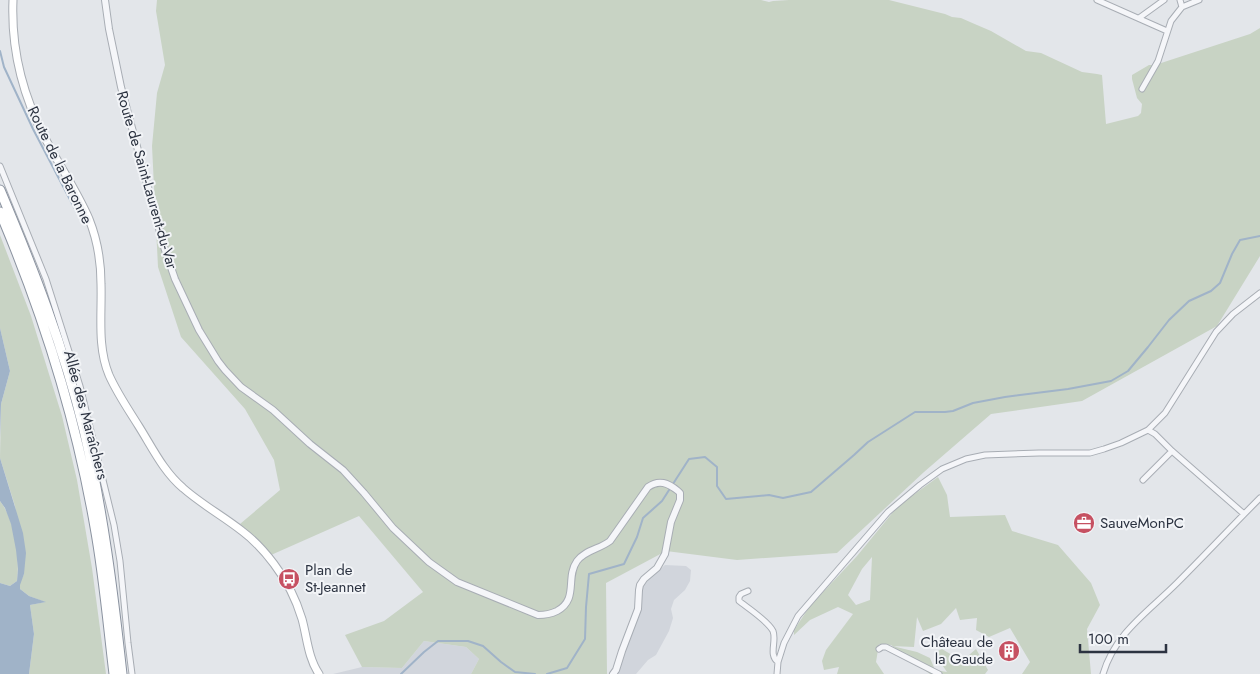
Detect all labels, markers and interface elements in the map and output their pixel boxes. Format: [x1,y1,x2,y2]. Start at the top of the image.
street label: Route de Saint-Laurent-du-Var [111,88,183,273]
street label: Route de la Baronne [22,102,98,228]
street label: Allée des Maraîchers [58,348,114,482]
office icon: SauveMonPC [1072,511,1096,535]
place label: SauveMonPC [1100,512,1184,534]
place label: Plan de St-Jeannet [305,559,366,598]
bus stop icon: Plan de St-Jeannet [277,567,301,591]
scale bar [1080,622,1166,654]
text: 100 m [1088,628,1129,650]
place label: Château de la Gaude [920,631,993,670]
building icon: Château de la Gaude [997,639,1021,663]

